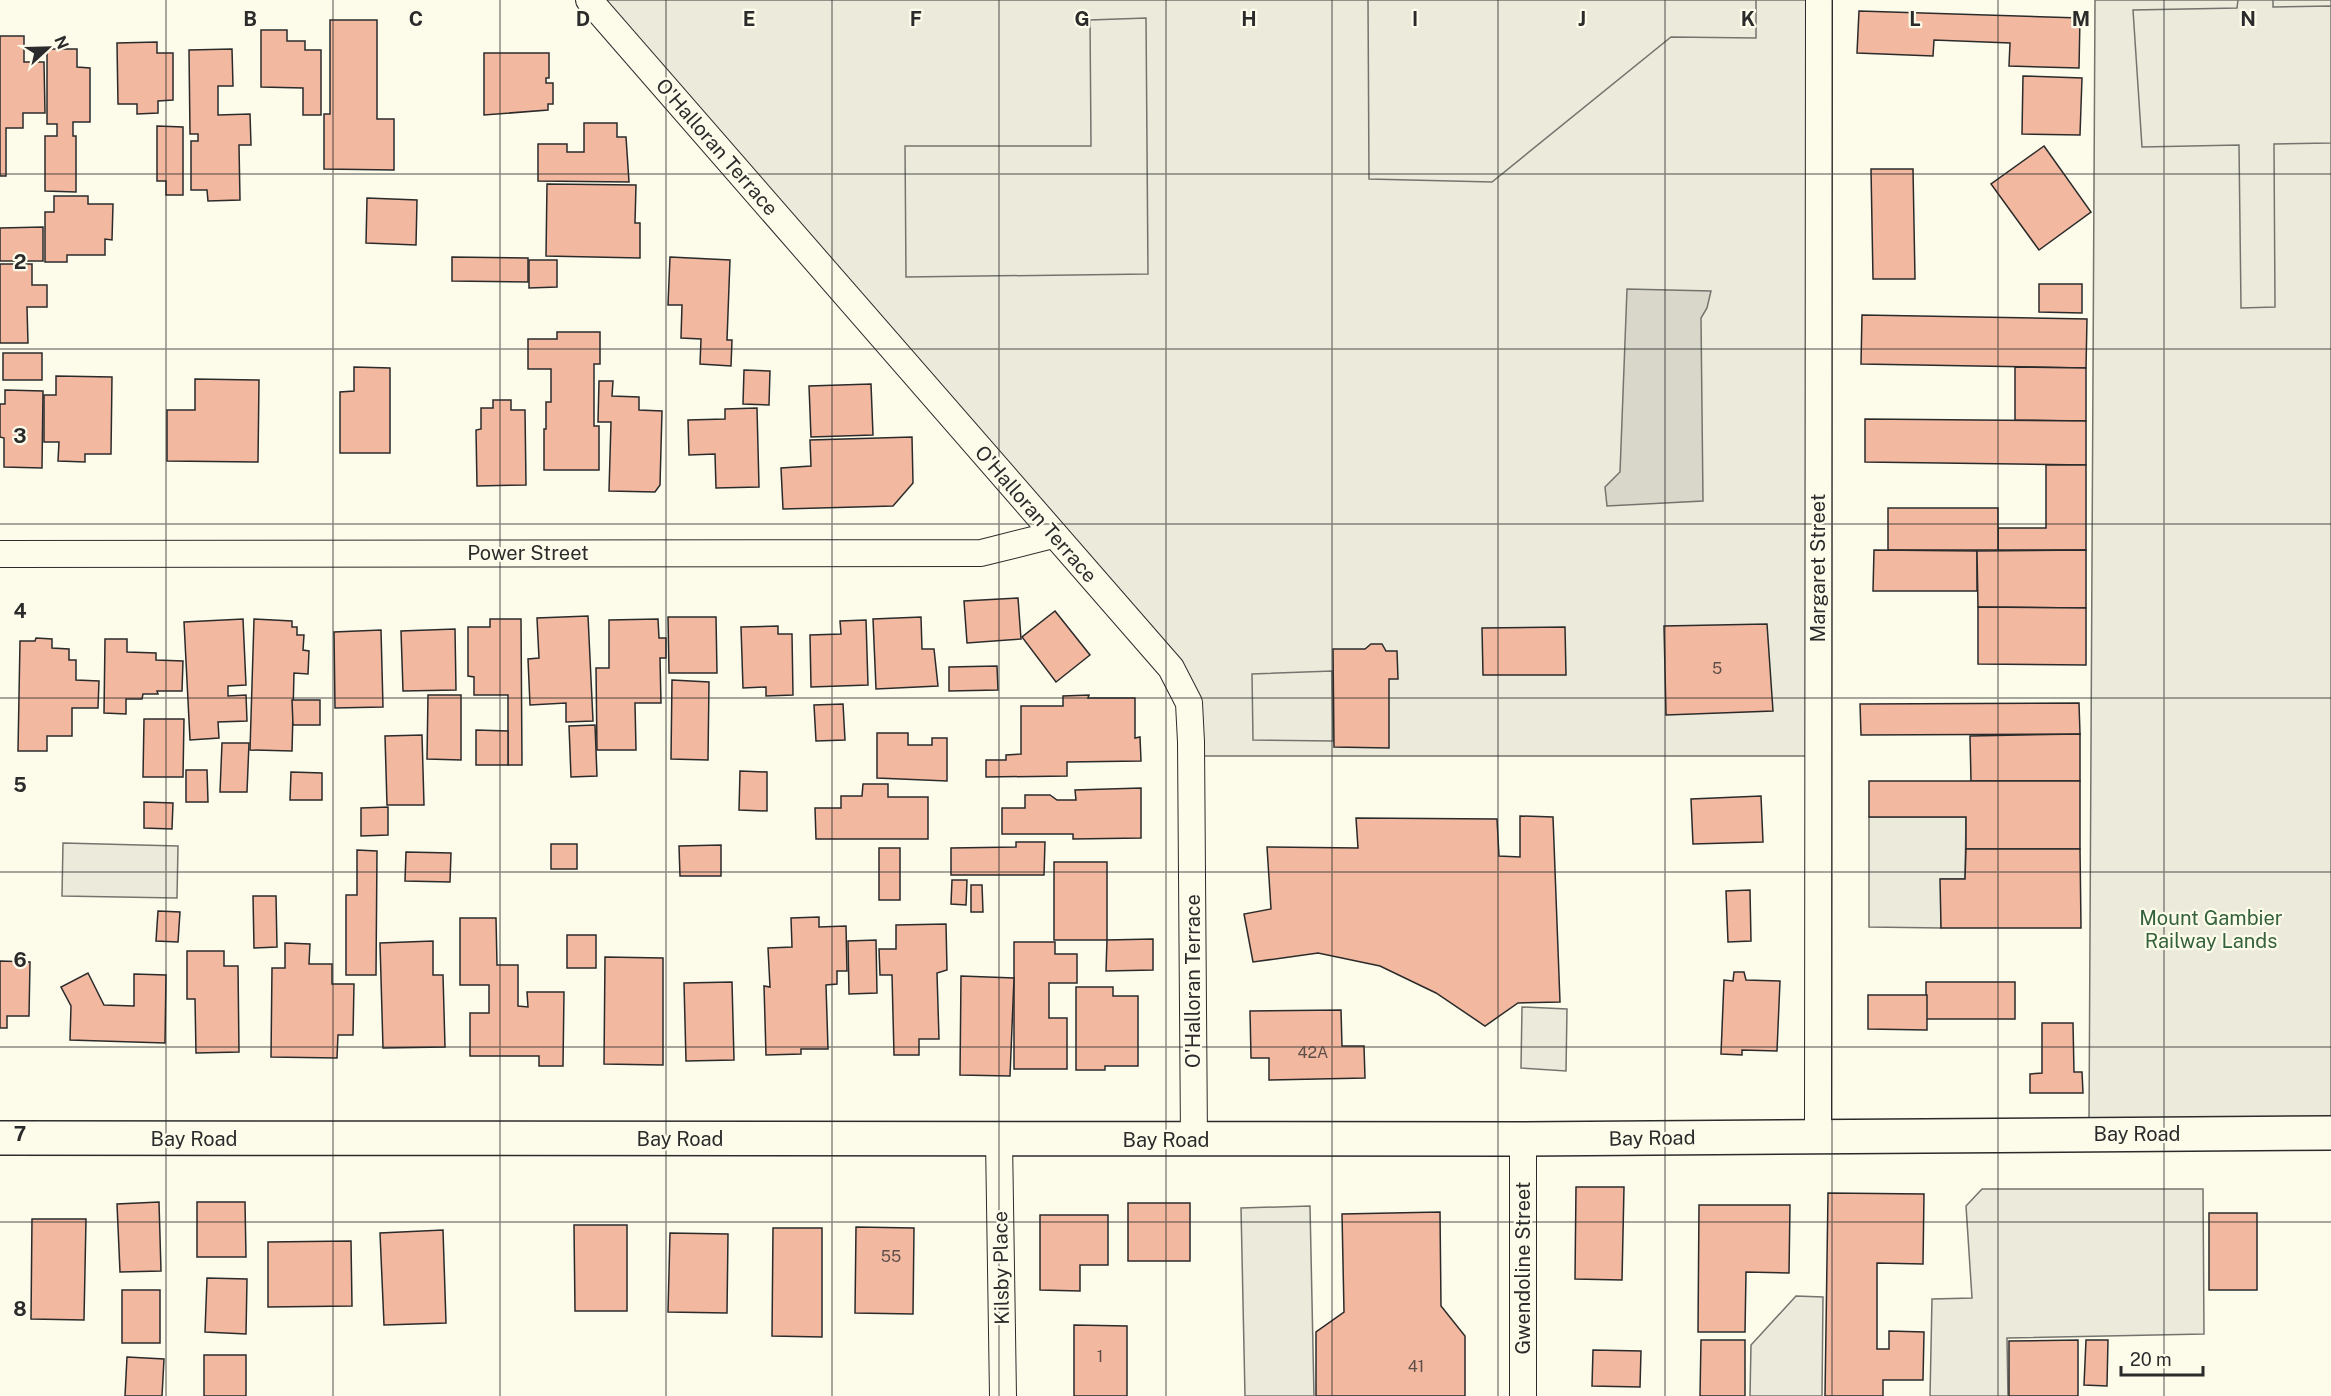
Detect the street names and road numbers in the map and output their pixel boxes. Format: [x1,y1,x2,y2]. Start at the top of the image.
street label: O'Halloran Terrace [651,74,783,220]
street label: O'Halloran Terrace [970,441,1102,587]
street label: Margaret Street [1806,494,1830,643]
street label: Power Street [467,541,589,565]
street label: O'Halloran Terrace [1181,894,1205,1068]
street label: Bay Road [2094,1122,2181,1146]
street label: Bay Road [1608,1125,1696,1151]
street label: Bay Road [151,1127,238,1151]
street label: Bay Road [637,1127,724,1151]
street label: Bay Road [1123,1128,1210,1152]
street label: Gwendoline Street [1511,1181,1535,1355]
street label: Kilsby Place [988,1211,1014,1325]

